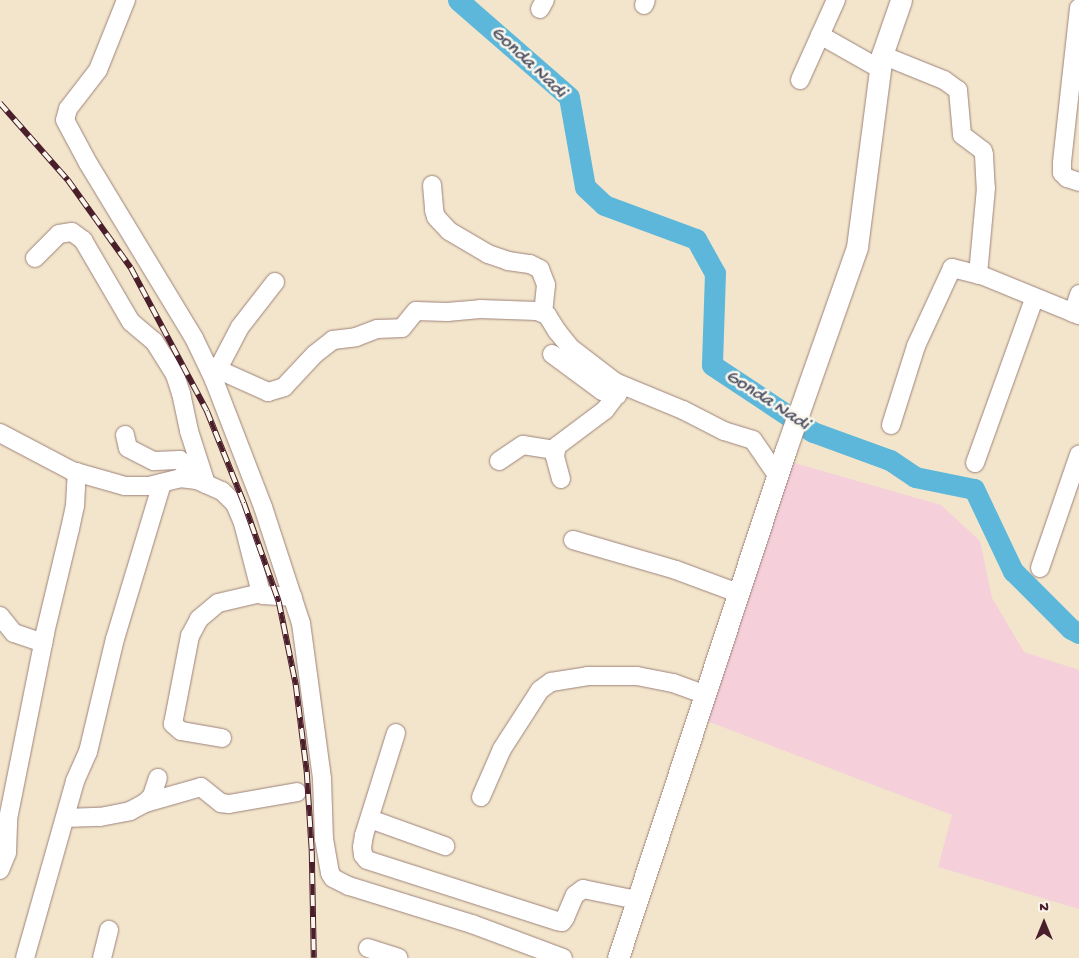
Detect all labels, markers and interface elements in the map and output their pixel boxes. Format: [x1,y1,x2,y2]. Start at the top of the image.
water label: Gonda Nadi [485,22,571,104]
water label: Gonda Nadi [721,365,813,437]
north arrow [1019,898,1069,948]
text: N [1039,899,1049,916]

